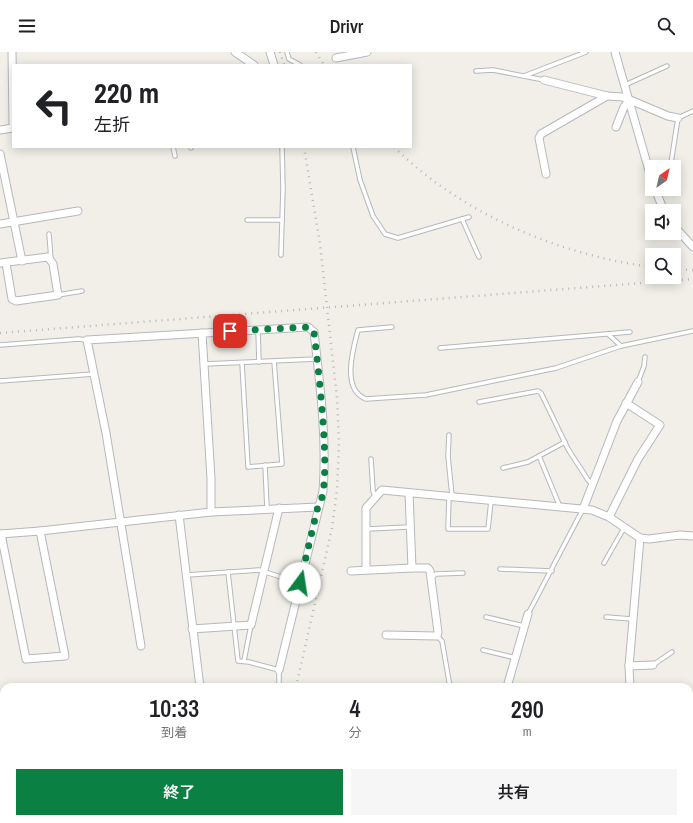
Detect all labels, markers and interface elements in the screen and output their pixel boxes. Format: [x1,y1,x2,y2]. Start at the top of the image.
text: Drivr [330,14,363,39]
icon: menu [16,15,38,37]
icon: search [655,15,677,37]
text: 220 m [94,74,159,112]
icon: left [28,80,80,132]
text: 左折 [94,112,130,137]
north arrow [645,160,681,196]
map controls [645,160,681,284]
button: sound [645,204,681,240]
button: search [645,248,681,284]
pin [213,314,247,348]
icon: arrive [219,320,241,342]
position arrow [279,562,321,604]
text: 10:33 [149,692,199,724]
text: 4 [350,692,361,724]
text: 290 [511,693,544,725]
text: m [523,723,532,740]
text: 到着 [161,724,187,741]
text: 分 [349,724,362,741]
button: 終了 [16,769,343,815]
button: 共有 [351,769,677,815]

